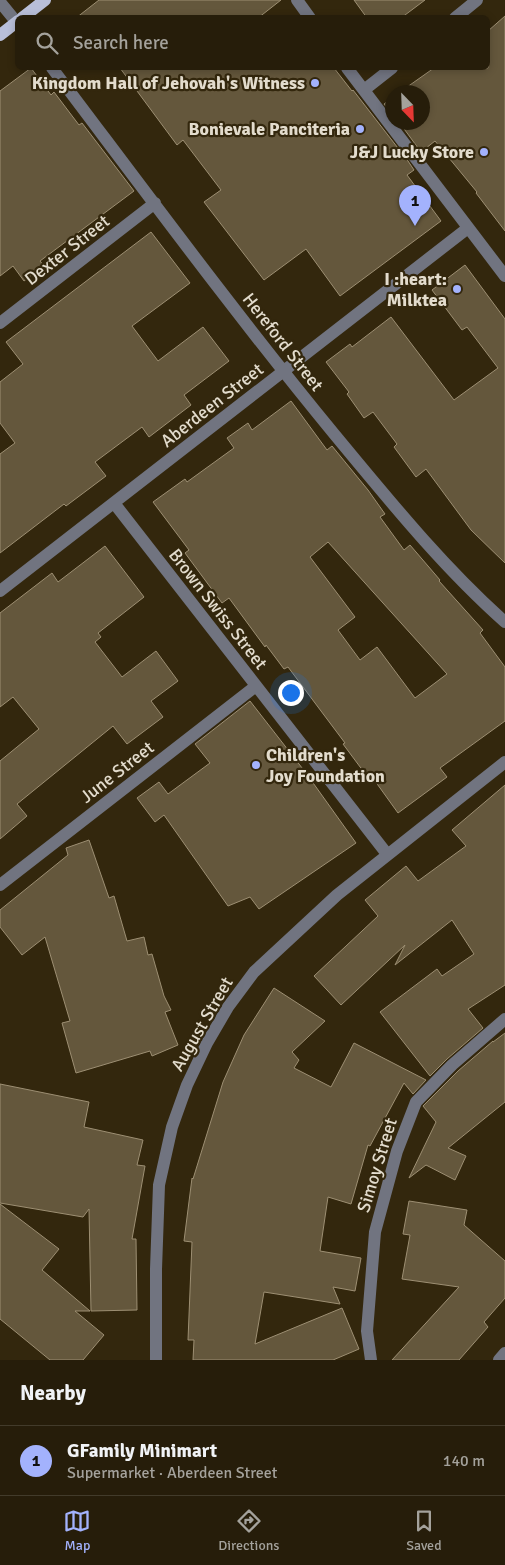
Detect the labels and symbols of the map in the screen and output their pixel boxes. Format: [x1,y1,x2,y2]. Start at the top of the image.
place label: Kingdom Hall of Jehovah's Witness [32,72,305,94]
marker: Kingdom Hall of Jehovah's Witness [309,77,321,89]
north arrow [385,85,430,130]
place label: Bonievale Panciteria [188,118,350,140]
marker: Bonievale Panciteria [354,123,366,135]
place label: J&J Lucky Store [350,141,474,163]
marker: J&J Lucky Store [478,146,490,158]
pin: 1 [399,185,431,226]
street label: Dexter Street [20,210,114,290]
place label: I :heart: Milktea [384,268,447,311]
marker: I :heart: Milktea [451,283,463,295]
street label: Hereford Street [238,289,328,395]
street label: Aberdeen Street [156,358,268,452]
street label: Brown Swiss Street [164,544,272,674]
your location [278,680,304,706]
street label: June Street [76,736,158,808]
place label: Children's Joy Foundation [266,744,385,787]
marker: Children's Joy Foundation [250,759,262,771]
street label: August Street [166,973,238,1075]
street label: Simoy Street [352,1115,402,1215]

